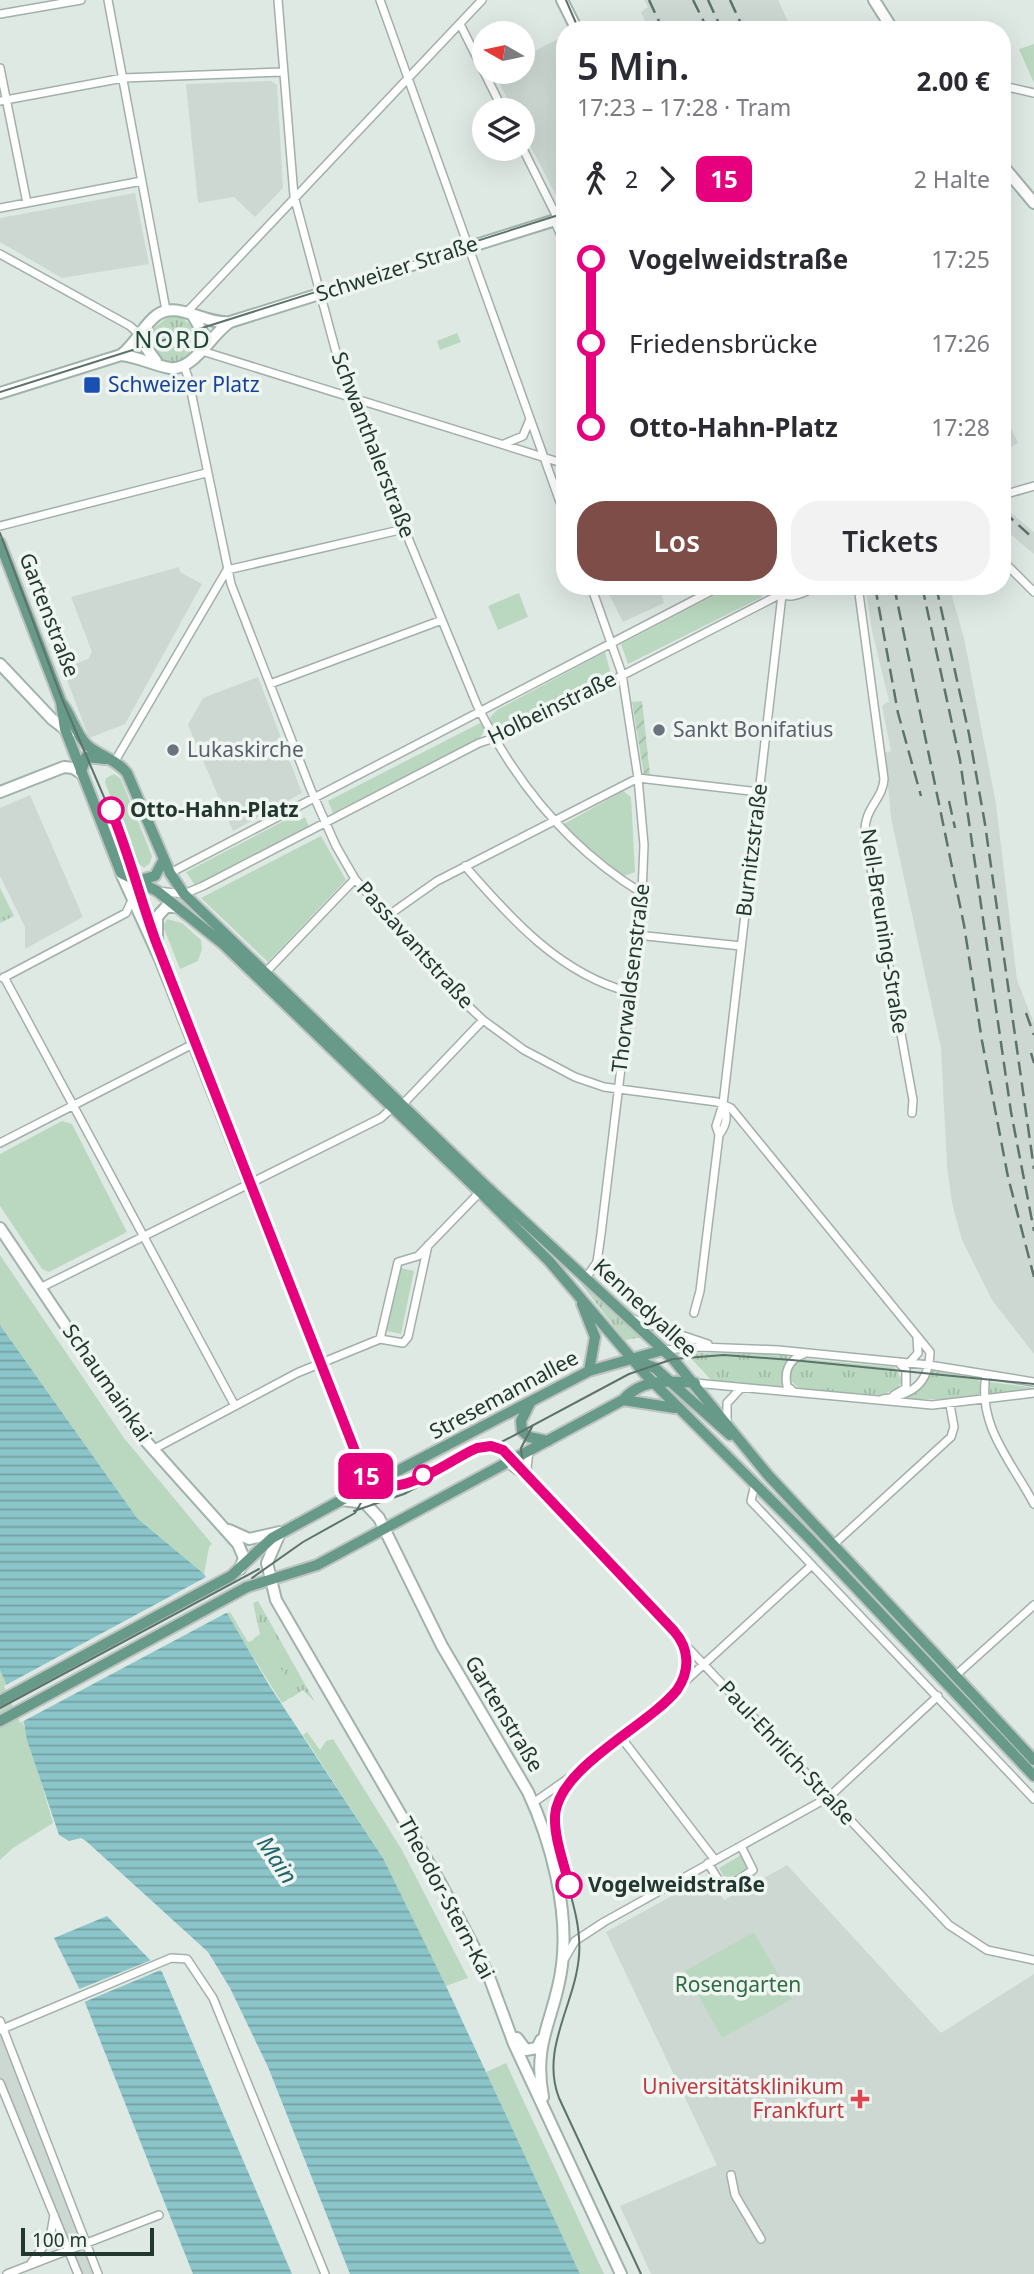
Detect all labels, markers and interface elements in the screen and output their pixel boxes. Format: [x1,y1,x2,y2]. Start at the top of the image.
north arrow [472,21,536,84]
map controls [472,21,535,161]
text: 5 Min. [577,39,689,91]
text: 2.00 € [916,63,990,99]
text: 17:23 – 17:28 · Tram [577,91,791,123]
button: layers [472,98,535,161]
icon: walk [577,160,615,198]
icon: forward [648,160,686,198]
text: 15 [710,162,738,195]
text: 2 [625,163,638,195]
text: 2 Halte [914,163,990,195]
street label: Schweizer Straße [312,229,481,307]
text: Vogelweidstraße [629,241,848,277]
text: 17:25 [931,243,990,275]
district label: NORD [134,322,212,355]
text: Friedensbrücke [629,325,818,361]
text: 17:26 [931,327,990,359]
street label: Schwanthalerstraße [326,348,422,542]
place label: Schweizer Platz [108,370,260,398]
marker: Schweizer Platz [82,375,102,395]
text: Otto-Hahn-Platz [629,409,838,445]
text: 17:28 [931,411,990,443]
button: Los [577,501,777,581]
button: Tickets [791,501,990,581]
street label: Gartenstraße [13,549,86,681]
street label: Holbeinstraße [483,664,620,750]
place label: Sankt Bonifatius [673,715,833,743]
marker: Sankt Bonifatius [651,722,667,738]
place label: Lukaskirche [187,735,304,763]
marker: Lukaskirche [165,742,181,758]
street label: Burnitzstraße [729,782,773,918]
place label: Otto-Hahn-Platz [130,795,299,823]
marker: Otto-Hahn-Platz [98,797,124,823]
street label: Nell-Breuning-Straße [855,826,915,1035]
street label: Passavantstraße [351,875,480,1014]
street label: Thorwaldsenstraße [605,882,655,1074]
street label: Kennedyallee [588,1252,704,1363]
street label: Schaumainkai [57,1318,159,1447]
street label: Stresemannallee [424,1343,583,1445]
line badge: 15 [334,1453,398,1499]
text: 15 [352,1459,380,1492]
unlabelled marker [413,1465,433,1485]
street label: Gartenstraße [459,1650,551,1777]
street label: Paul-Ehrlich-Straße [713,1674,862,1831]
street label: Theodor-Stern-Kai [392,1812,501,1983]
water label: Main [250,1829,306,1890]
place label: Vogelweidstraße [588,1870,765,1898]
marker: Vogelweidstraße [556,1872,582,1898]
park label: Rosengarten [675,1970,801,1998]
place label: Universitätsklinikum Frankfurt [642,2072,844,2124]
marker: Universitätsklinikum Frankfurt [850,2089,870,2109]
scale bar [21,2225,154,2257]
text: 100 m [32,2227,87,2253]

